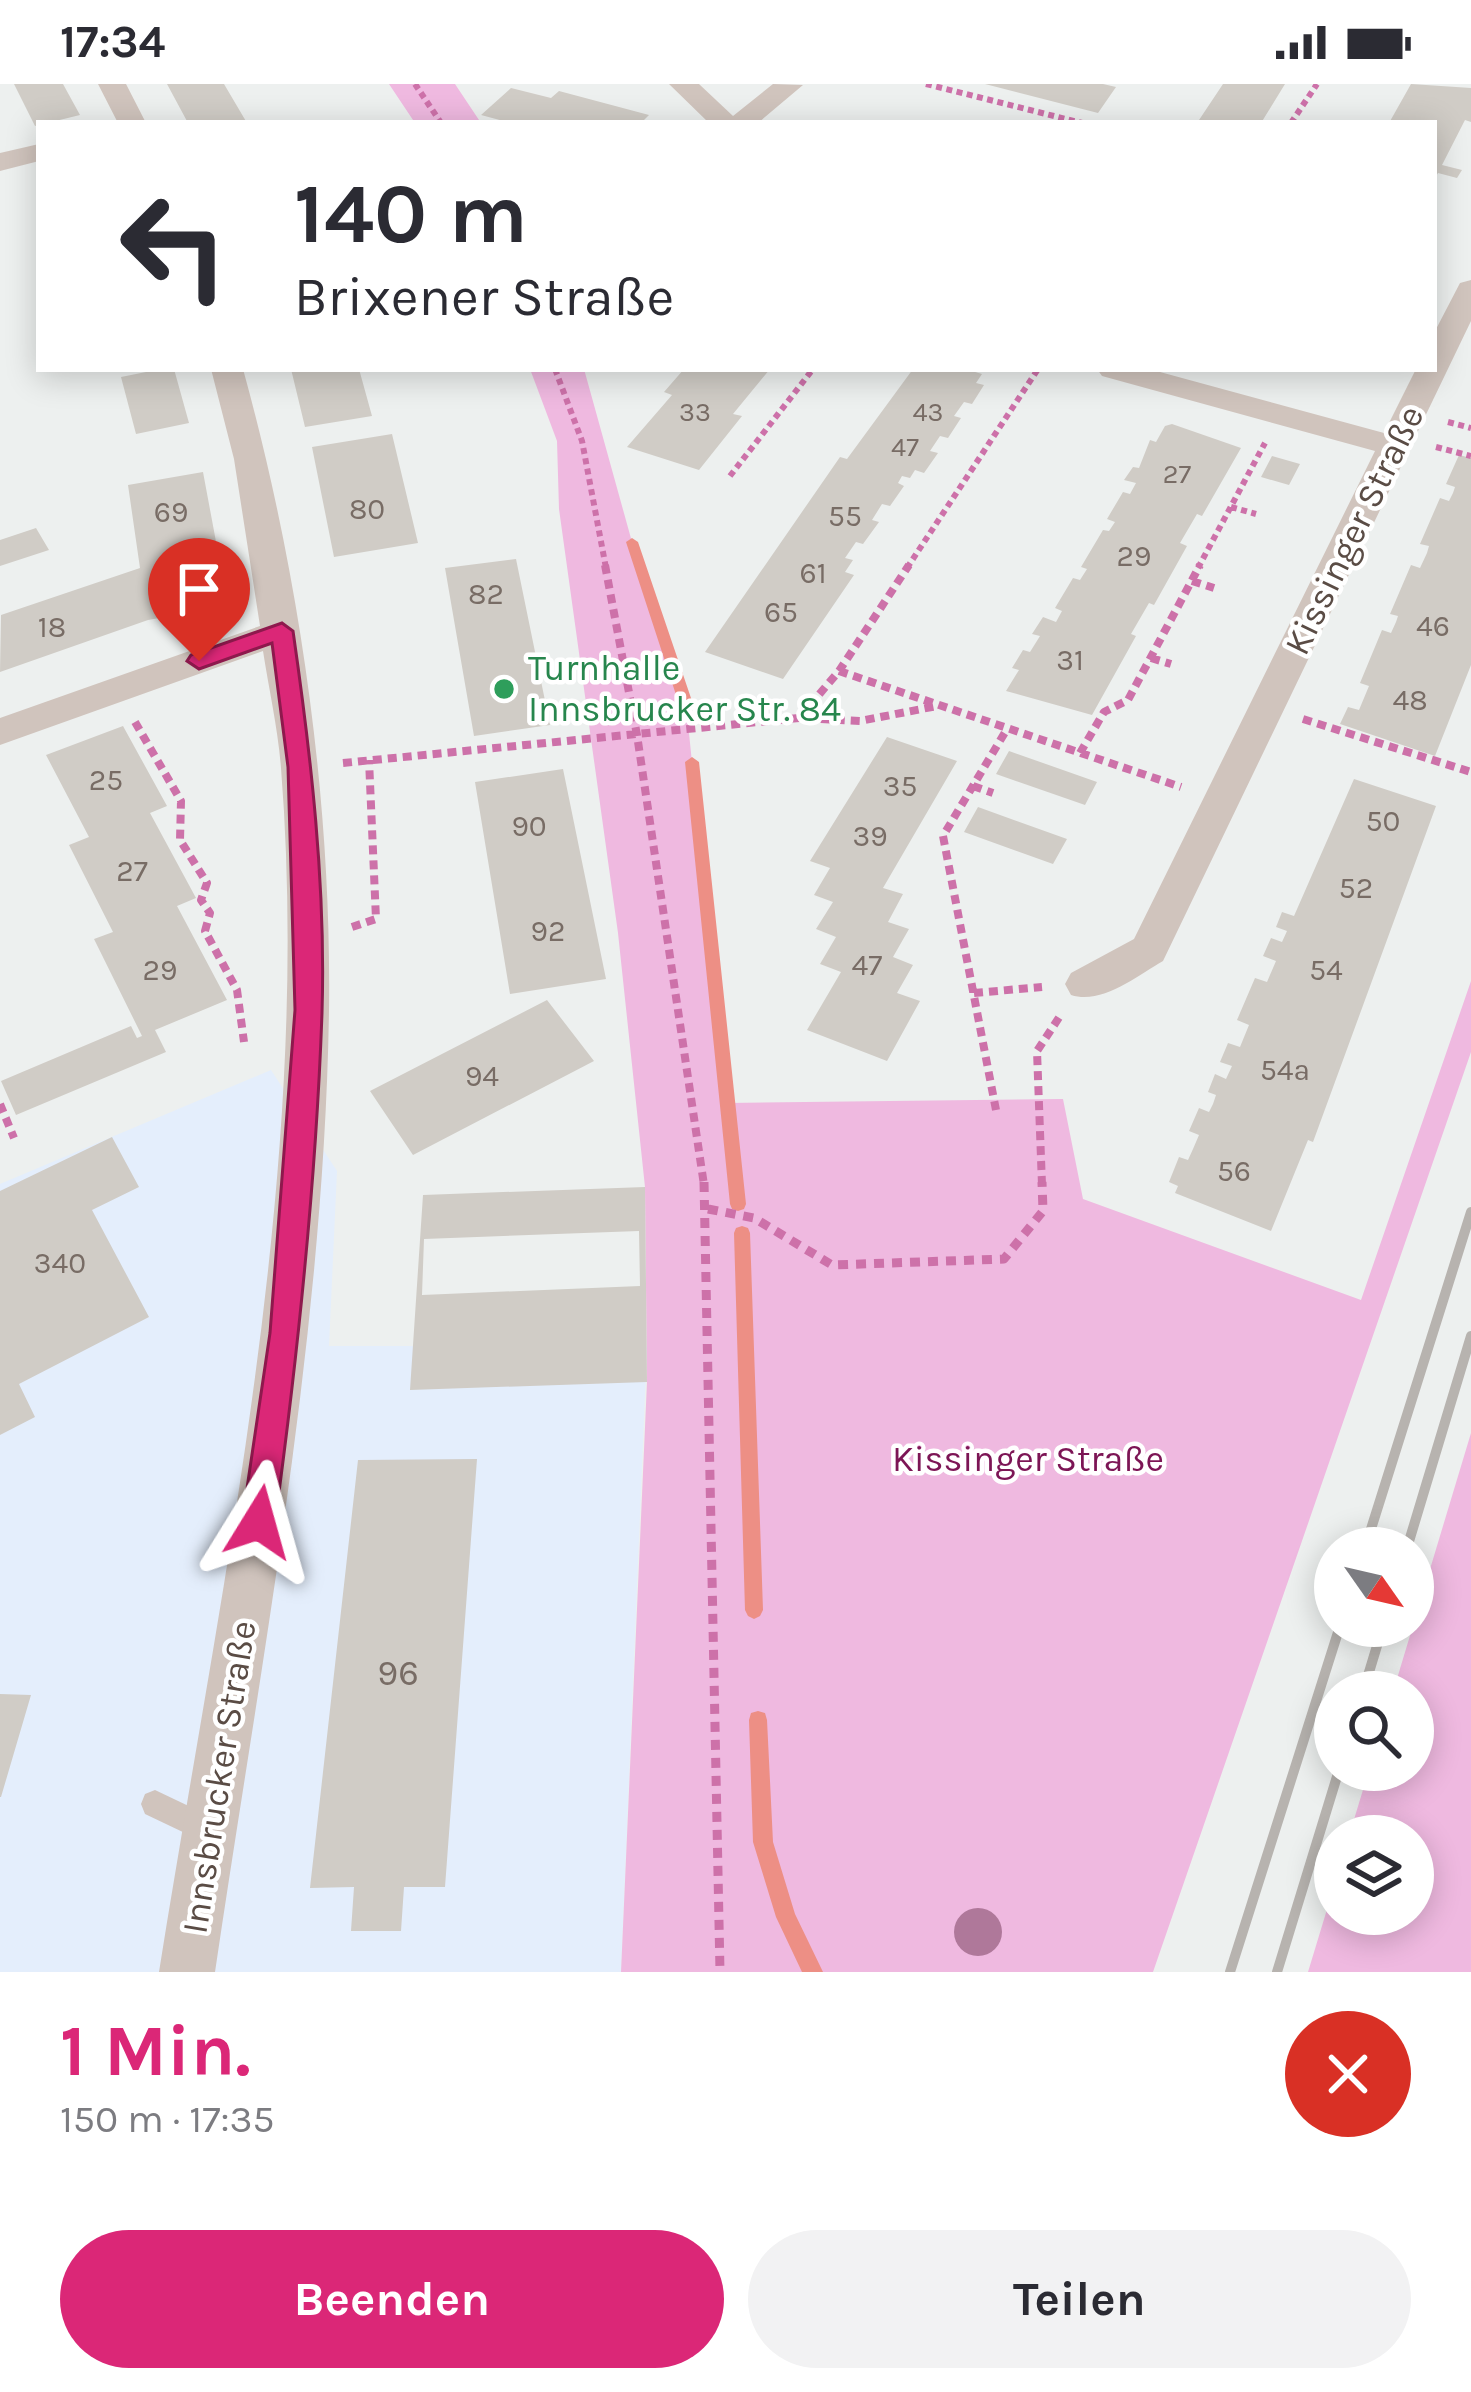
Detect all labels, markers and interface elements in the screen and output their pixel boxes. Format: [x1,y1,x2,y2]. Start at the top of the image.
text: 17:34 [60,16,165,68]
text: 140 m [294,165,528,263]
icon: left [96,168,252,324]
text: Brixener Straße [294,265,674,329]
house number: 33 [679,396,711,428]
house number: 43 [912,396,944,428]
street label: Kissinger Straße [1276,399,1432,661]
house number: 47 [891,431,919,463]
house number: 27 [1163,458,1191,490]
house number: 80 [349,491,385,527]
house number: 69 [154,494,188,530]
house number: 55 [828,498,862,534]
pin [148,538,250,661]
house number: 29 [1117,538,1151,574]
house number: 61 [799,555,827,591]
icon: arrive [166,556,232,622]
house number: 82 [468,576,504,612]
house number: 65 [764,594,798,630]
house number: 46 [1416,608,1450,644]
house number: 18 [38,609,66,645]
house number: 31 [1056,642,1084,678]
place label: Turnhalle Innsbrucker Str. 84 [528,647,841,730]
marker: Turnhalle Innsbrucker Str. 84 [491,676,517,702]
house number: 48 [1392,682,1428,718]
house number: 25 [89,762,123,798]
house number: 35 [883,768,917,804]
house number: 50 [1366,803,1400,839]
house number: 90 [511,808,547,844]
house number: 39 [852,818,888,854]
house number: 27 [116,853,148,889]
house number: 52 [1339,870,1373,906]
house number: 92 [531,913,565,949]
house number: 47 [852,947,882,983]
house number: 29 [143,952,177,988]
house number: 54 [1309,952,1343,988]
house number: 54a [1260,1052,1310,1088]
house number: 94 [465,1058,499,1094]
house number: 56 [1217,1153,1251,1189]
house number: 340 [34,1245,86,1281]
park label: Kissinger Straße [892,1438,1164,1480]
position arrow [196,1459,322,1585]
north arrow [1314,1527,1434,1647]
map controls [1314,1527,1434,1935]
street label: Innsbrucker Straße [174,1618,264,1936]
house number: 96 [377,1652,419,1694]
button: search [1314,1671,1434,1791]
button: layers [1314,1815,1434,1935]
text: 1 Min. [60,2009,251,2093]
button: close [1285,2011,1411,2137]
text: 150 m · 17:35 [60,2096,275,2142]
button: Beenden [60,2230,724,2368]
button: Teilen [748,2230,1411,2368]

